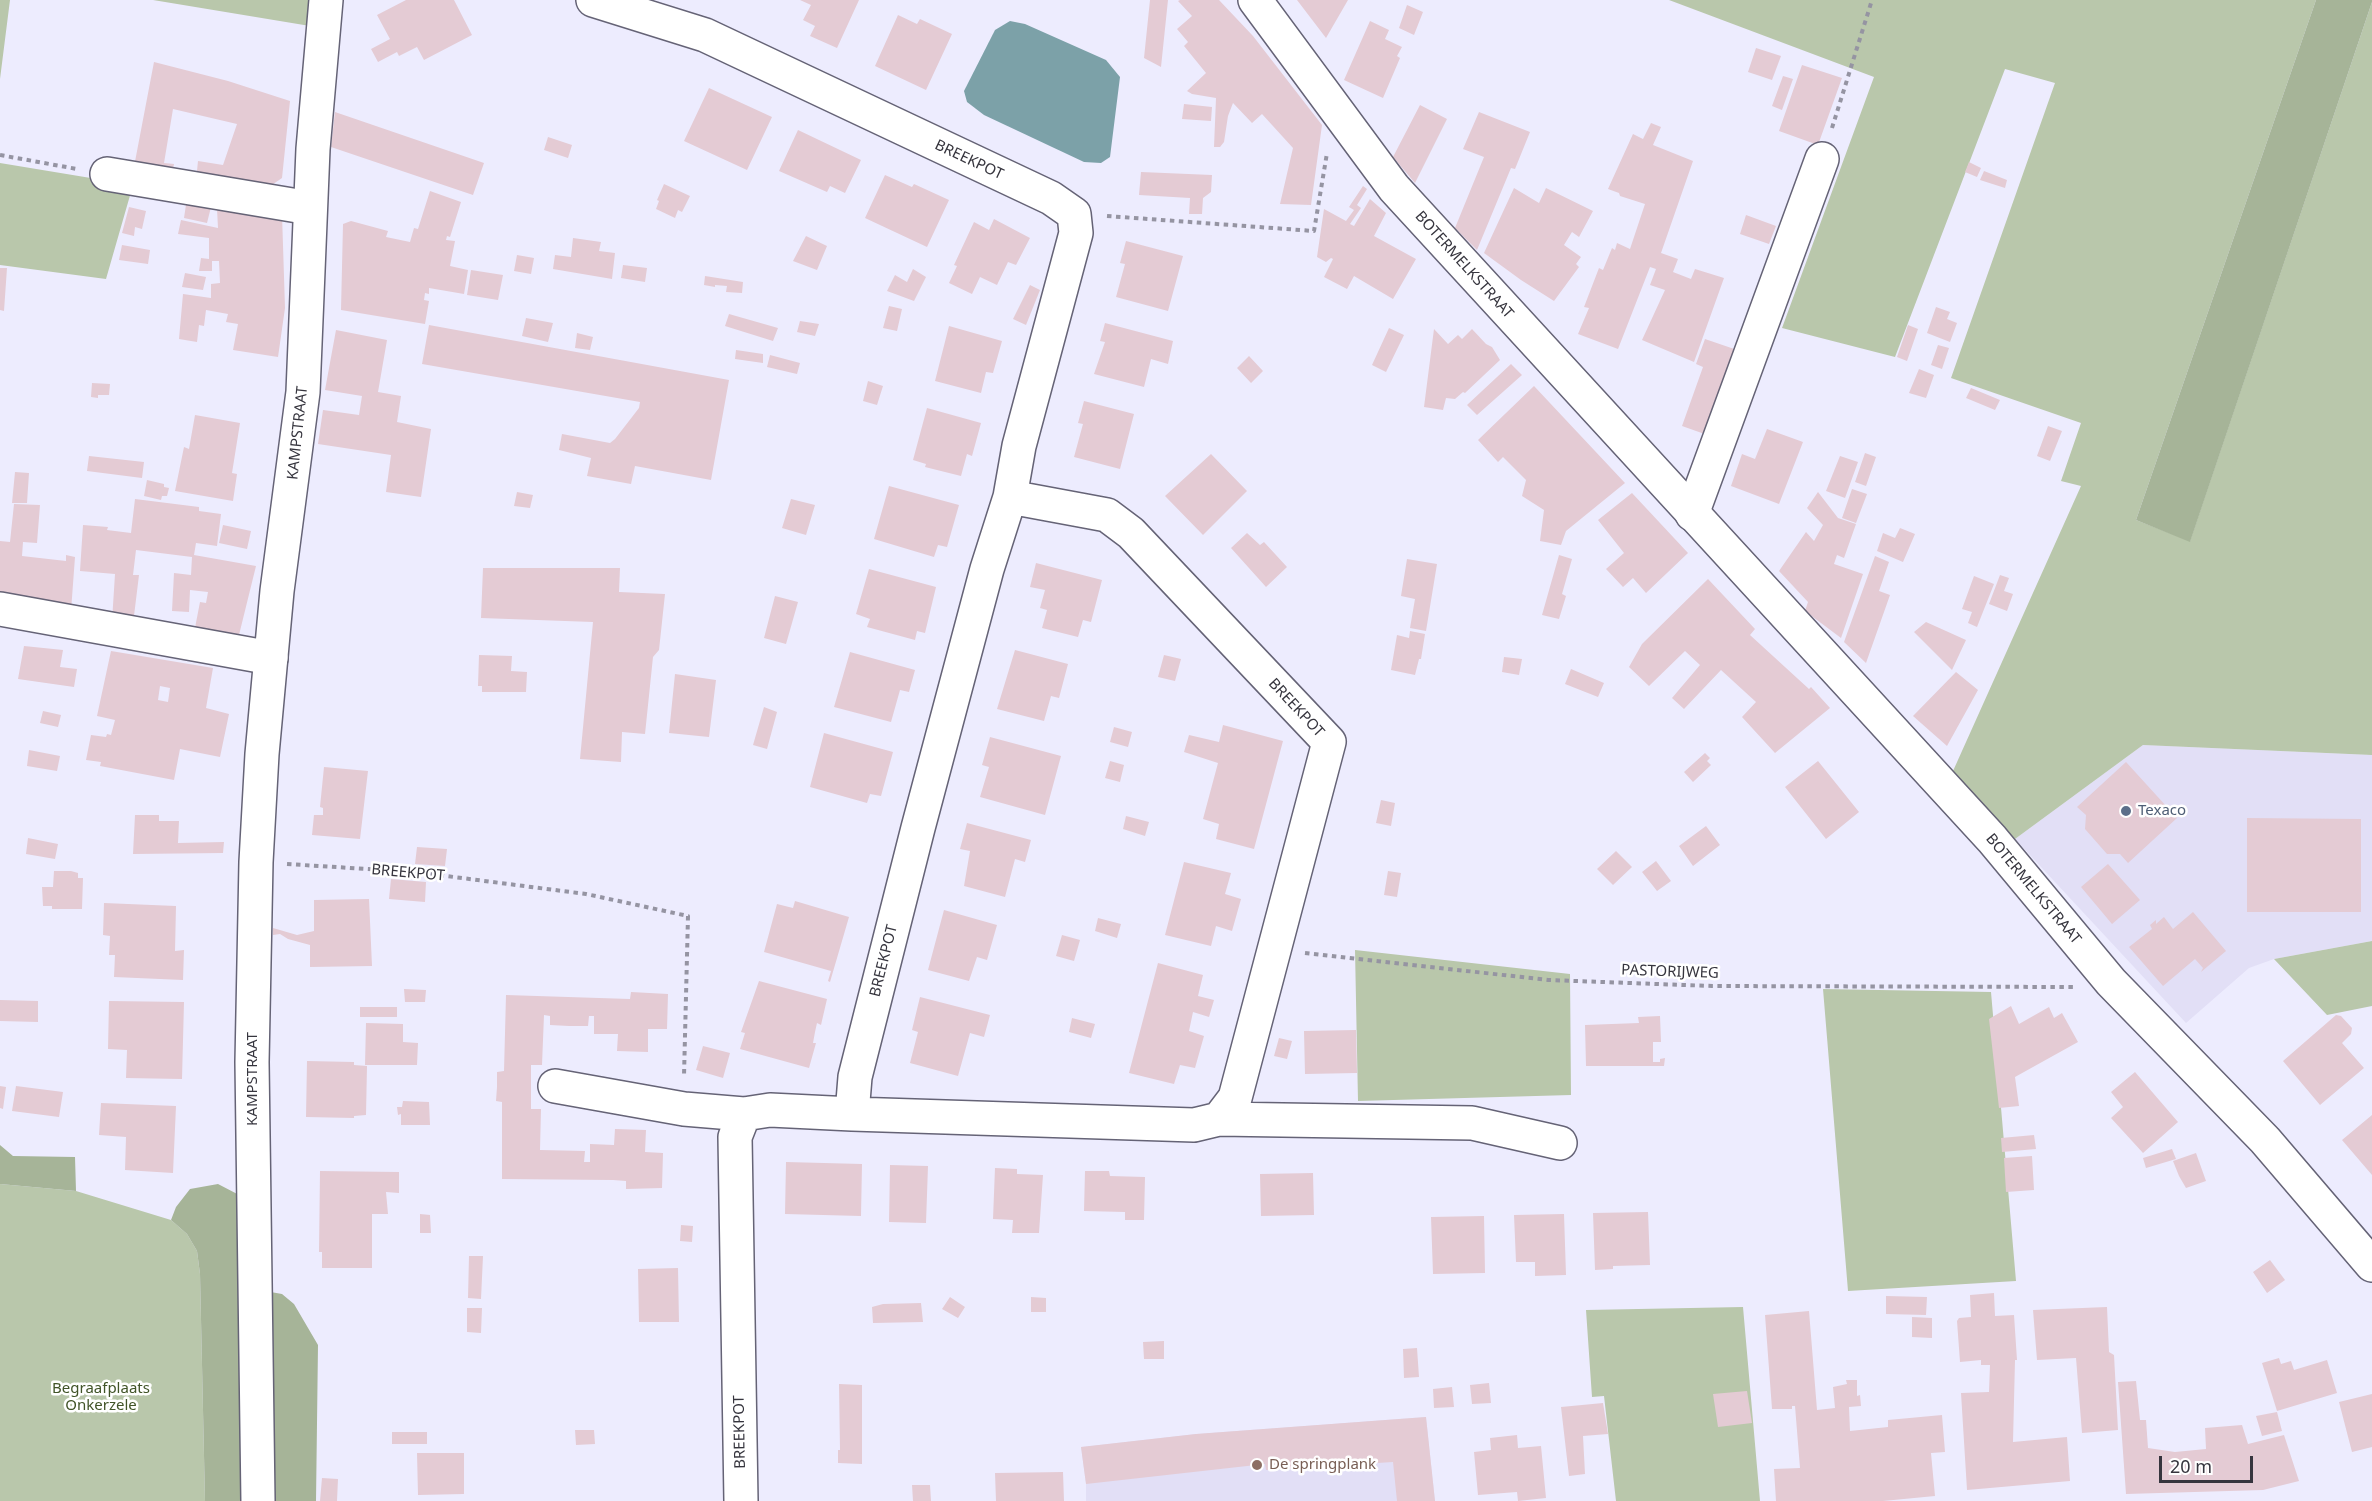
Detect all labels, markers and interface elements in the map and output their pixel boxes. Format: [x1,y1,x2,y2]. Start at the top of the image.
street label: BREEKPOT [932,136,1006,184]
street label: BOTERMELKSTRAAT [1411,208,1517,322]
street label: KAMPSTRAAT [284,385,312,481]
street label: BREEKPOT [1264,675,1328,741]
place label: Texaco [2138,802,2186,820]
marker: Texaco [2119,804,2133,818]
street label: BOTERMELKSTRAAT [1982,830,2084,948]
street label: BREEKPOT [370,861,446,885]
street label: BREEKPOT [866,923,902,999]
street label: PASTORIJWEG [1621,961,1719,983]
street label: KAMPSTRAAT [244,1032,262,1126]
park label: Begraafplaats Onkerzele [52,1380,150,1415]
street label: BREEKPOT [730,1395,750,1469]
scale bar [2162,1444,2256,1482]
text: 20 m [2170,1454,2212,1478]
place label: De springplank [1269,1456,1376,1474]
marker: De springplank [1250,1458,1264,1472]

